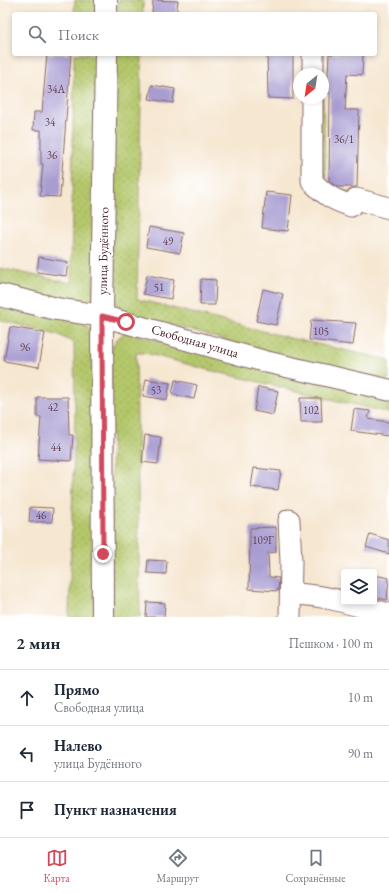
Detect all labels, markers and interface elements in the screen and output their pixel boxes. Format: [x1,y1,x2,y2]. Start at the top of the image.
search box [12,12,377,56]
icon: search [26,23,48,45]
text: Поиск [58,25,99,44]
north arrow [293,68,329,104]
house number: 34А [47,82,65,96]
house number: 34 [45,115,56,129]
house number: 36/1 [334,132,354,146]
house number: 36 [47,148,58,162]
street label: улица Будённого [94,207,112,295]
house number: 49 [163,234,174,248]
house number: 51 [154,280,164,294]
route start [117,313,135,331]
street label: Свободная улица [149,320,241,362]
house number: 105 [313,324,329,338]
house number: 96 [20,340,31,354]
house number: 53 [151,383,161,397]
house number: 42 [48,400,59,414]
house number: 102 [303,403,320,417]
house number: 44 [51,440,62,454]
house number: 46 [36,508,47,522]
house number: 109Г [252,533,274,547]
route end [94,545,112,563]
map controls [341,569,377,605]
button: layers [341,569,377,605]
text: 2 мин [16,632,60,654]
text: Пешком · 100 m [289,635,373,652]
text: Прямо [54,680,99,699]
icon: ahead [16,687,38,709]
text: 10 m [348,689,373,706]
text: Свободная улица [54,699,144,716]
text: Налево [54,736,102,755]
icon: left [16,743,38,765]
text: 90 m [348,745,373,762]
text: улица Будённого [54,755,142,772]
icon: arrive [16,799,38,821]
text: Пункт назначения [54,800,177,819]
tab: Карта [43,847,70,885]
tab: Маршрут [157,847,199,885]
tab: Сохранённые [286,847,346,885]

